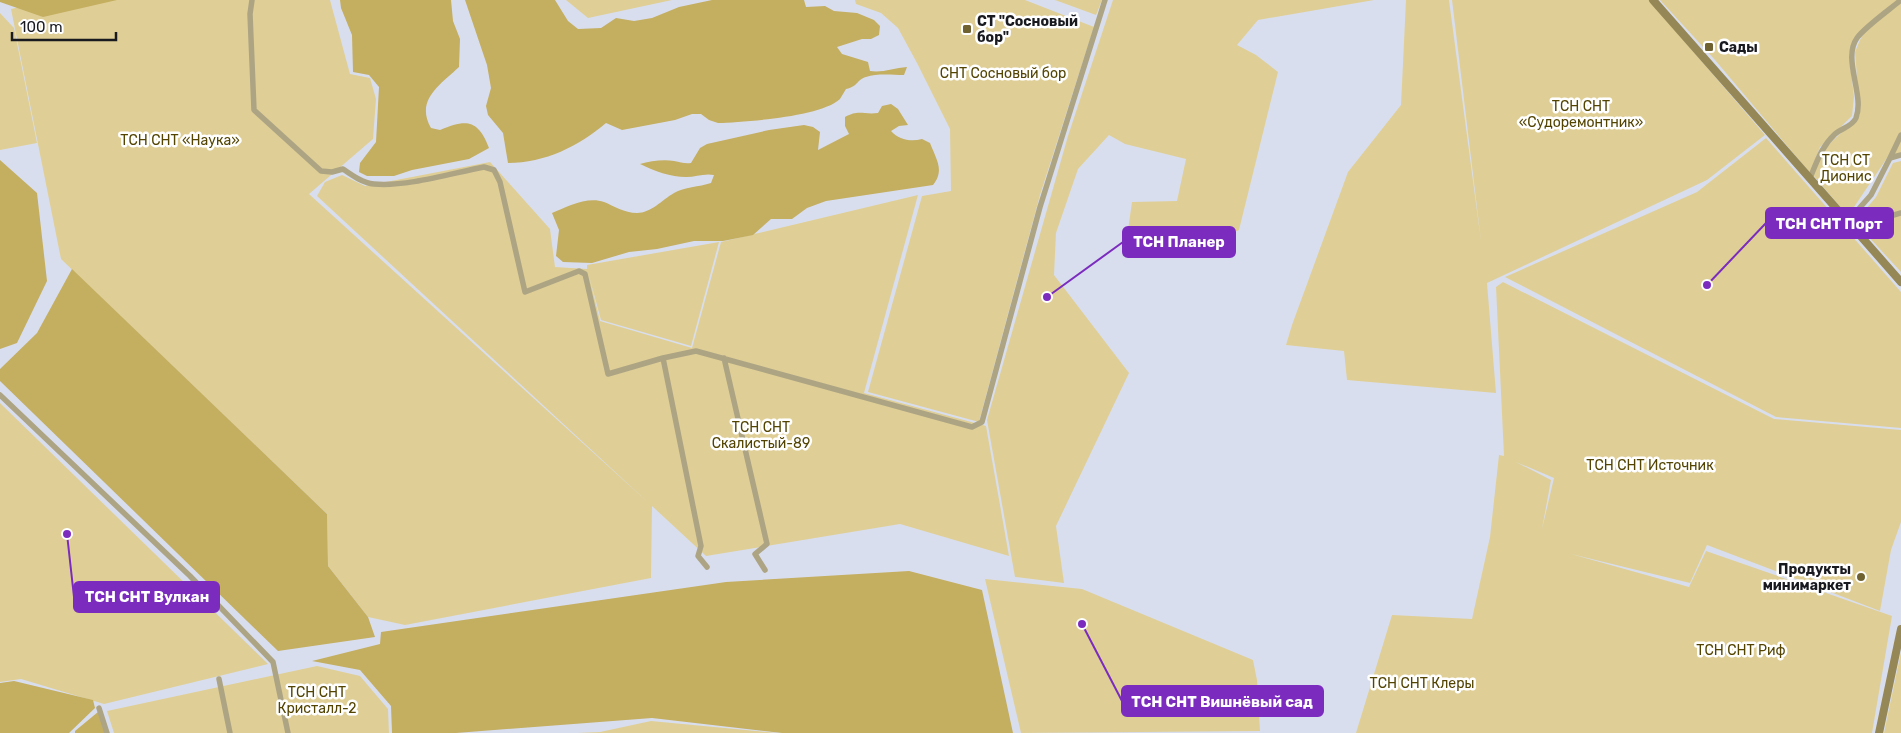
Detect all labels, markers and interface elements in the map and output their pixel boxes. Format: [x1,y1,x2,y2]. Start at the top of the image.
scale bar [12,10,116,42]
place label: СТ "Сосновый бор" [977,13,1078,46]
text: 100 m [20,18,62,36]
marker: СТ "Сосновый бор" [961,23,973,35]
place label: Сады [1719,39,1758,56]
marker: Сады [1703,41,1715,53]
park label: СНТ Сосновый бор [940,65,1066,82]
park label: ТСН СНТ «Судоремонтник» [1519,98,1643,131]
park label: ТСН СНТ «Наука» [120,132,240,149]
park label: ТСН СТ Дионис [1820,152,1872,185]
callout: ТСН СНТ Порт [1766,208,1893,238]
text: ТСН СНТ Порт [1776,215,1883,233]
callout: ТСН Планер [1123,227,1235,257]
text: ТСН Планер [1133,233,1225,251]
park label: ТСН СНТ Скалистый-89 [712,419,810,452]
park label: ТСН СНТ Источник [1586,457,1714,474]
place label: Продукты минимаркет [1763,561,1851,594]
marker: Продукты минимаркет [1855,571,1867,583]
callout: ТСН СНТ Вулкан [74,582,219,612]
text: ТСН СНТ Вулкан [85,588,209,606]
park label: ТСН СНТ Риф [1696,642,1786,659]
park label: ТСН СНТ Клеры [1370,675,1474,692]
park label: ТСН СНТ Кристалл-2 [277,684,357,717]
callout: ТСН СНТ Вишнёвый сад [1122,686,1323,716]
text: ТСН СНТ Вишнёвый сад [1131,693,1313,711]

